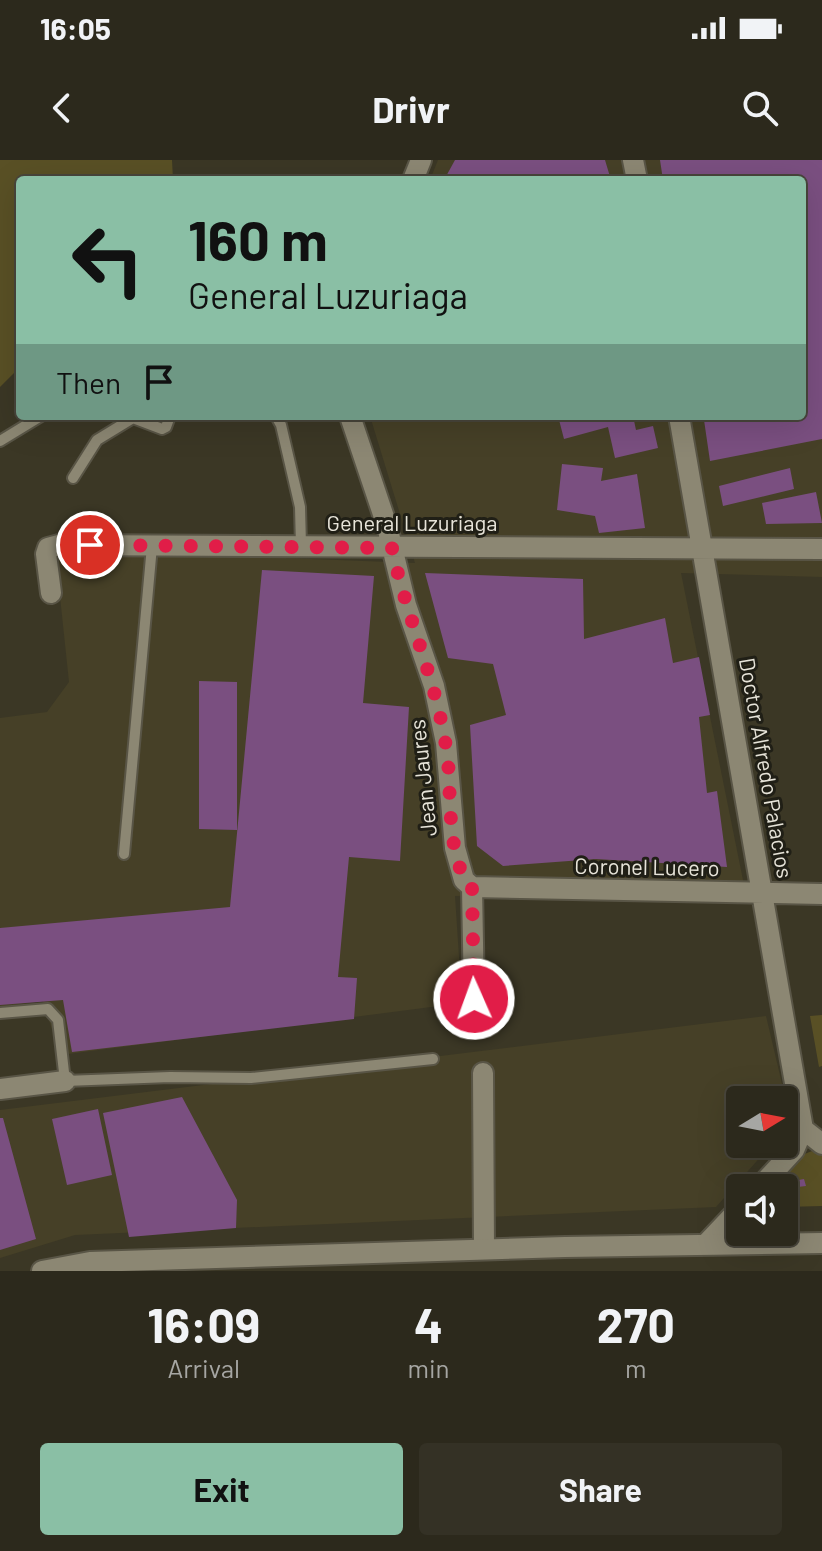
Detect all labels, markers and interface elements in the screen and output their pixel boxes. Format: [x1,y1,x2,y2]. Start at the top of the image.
text: 16:05 [40,10,111,46]
icon: back [40,86,84,130]
icon: search [738,86,782,130]
text: Drivr [372,87,450,130]
text: 160 m [188,205,328,272]
icon: left [56,208,160,312]
text: General Luzuriaga [188,273,468,316]
icon: arrive [137,360,181,404]
text: Then [56,364,121,400]
street label: General Luzuriaga [326,509,498,535]
pin [56,511,124,579]
icon: arrive [68,523,112,567]
street label: Doctor Alfredo Palacios [735,656,799,880]
street label: Jean Jaures [403,718,441,838]
street label: Coronel Lucero [574,852,720,880]
position arrow [432,957,516,1041]
north arrow [726,1086,798,1158]
map controls [726,1086,798,1246]
button: sound [726,1174,798,1246]
text: 16:09 [147,1295,260,1353]
text: 4 [414,1295,443,1353]
text: 270 [597,1295,675,1353]
text: Arrival [167,1352,240,1383]
text: min [407,1352,450,1383]
text: m [625,1352,647,1383]
button: Exit [40,1443,403,1535]
button: Share [419,1443,782,1535]

